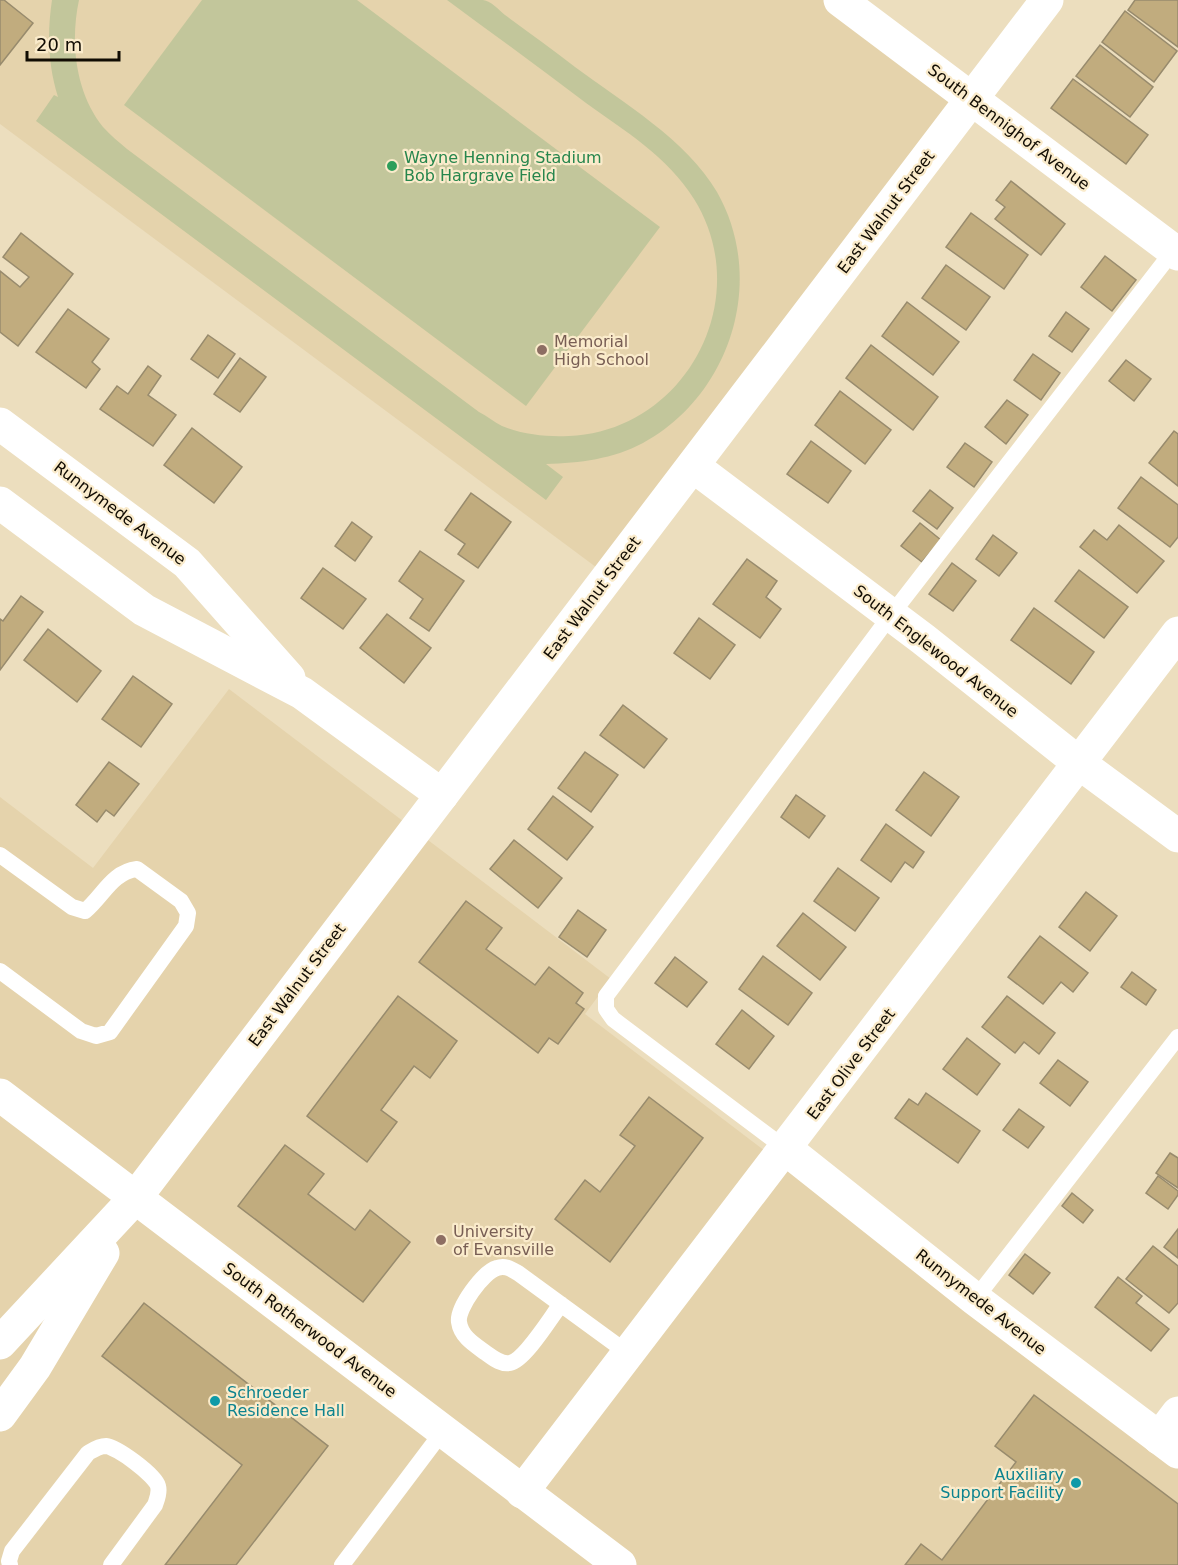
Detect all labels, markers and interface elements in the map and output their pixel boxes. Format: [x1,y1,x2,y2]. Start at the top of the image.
scale bar [27,24,118,62]
text: 20 m [36,34,82,55]
street label: South Bennighof Avenue [924,60,1094,194]
street label: East Walnut Street [834,147,938,277]
place label: Wayne Henning Stadium Bob Hargrave Field [404,148,602,185]
marker: Wayne Henning Stadium Bob Hargrave Field [385,159,399,173]
place label: Memorial High School [554,332,649,369]
marker: Memorial High School [535,343,549,357]
street label: Runnymede Avenue [50,457,190,569]
street label: East Walnut Street [540,533,644,663]
street label: South Englewood Avenue [850,581,1022,721]
street label: East Walnut Street [245,920,349,1050]
street label: East Olive Street [803,1005,899,1123]
place label: University of Evansville [453,1222,554,1259]
marker: University of Evansville [434,1233,448,1247]
street label: Runnymede Avenue [912,1245,1050,1359]
street label: South Rotherwood Avenue [220,1259,400,1401]
place label: Schroeder Residence Hall [227,1383,345,1420]
marker: Schroeder Residence Hall [208,1394,222,1408]
place label: Auxiliary Support Facility [940,1465,1064,1502]
marker: Auxiliary Support Facility [1069,1476,1083,1490]

